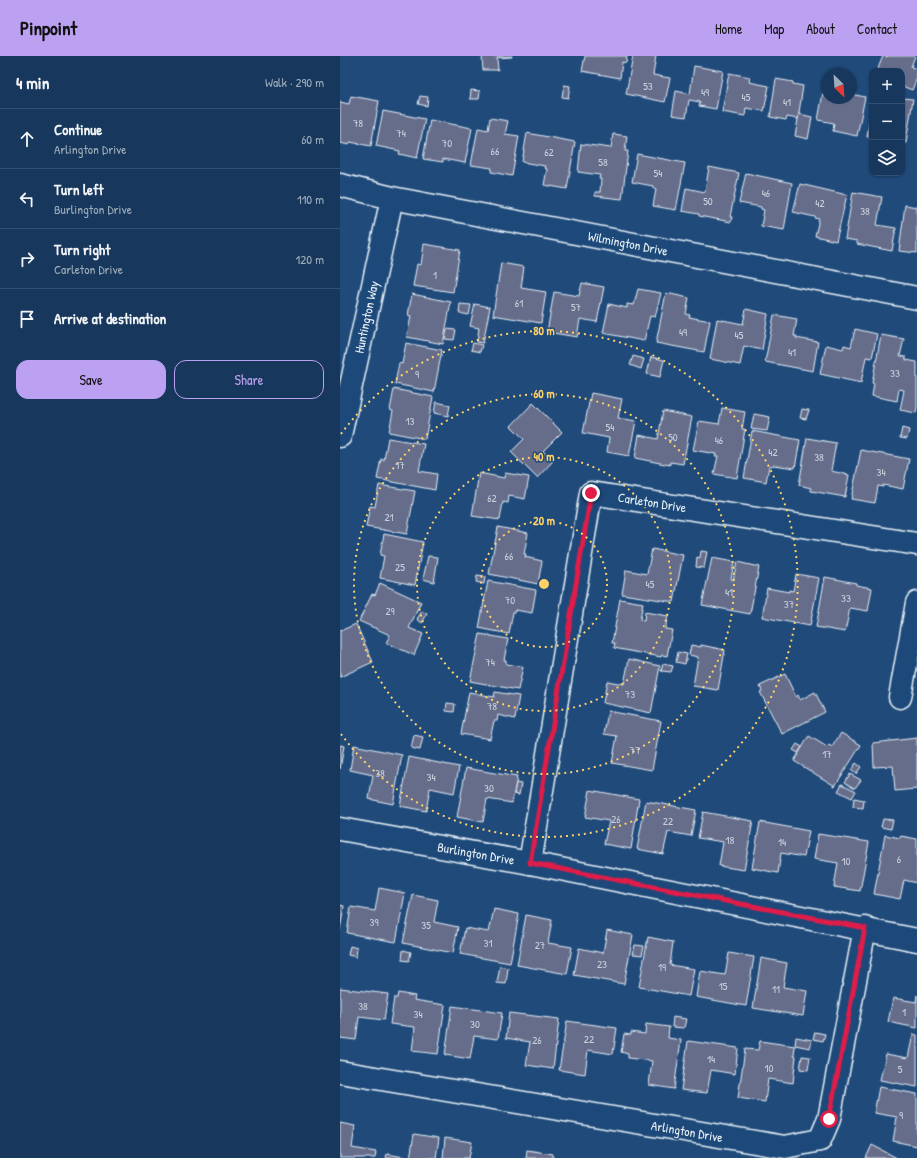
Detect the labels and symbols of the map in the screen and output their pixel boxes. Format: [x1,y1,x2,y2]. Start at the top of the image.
north arrow [821,68,857,104]
house number: 53 [643,79,653,93]
house number: 49 [701,85,709,99]
house number: 45 [742,90,751,104]
house number: 41 [783,95,791,109]
house number: 78 [353,116,363,130]
house number: 74 [396,126,406,140]
house number: 70 [442,136,452,150]
house number: 66 [491,144,500,158]
house number: 62 [544,145,554,159]
house number: 58 [598,155,608,169]
house number: 54 [654,166,662,180]
house number: 46 [762,186,771,200]
house number: 50 [703,194,713,208]
house number: 42 [815,196,825,210]
house number: 38 [860,204,870,218]
street label: Wilmington Drive [587,226,669,260]
house number: 1 [433,268,437,282]
street label: Huntington Way [350,279,383,355]
house number: 61 [515,296,523,310]
house number: 57 [571,300,581,314]
text: 80 m [533,322,555,339]
house number: 49 [679,325,687,339]
house number: 45 [735,328,744,342]
house number: 41 [788,345,796,359]
house number: 33 [890,366,900,380]
house number: 9 [415,367,419,381]
text: 60 m [533,385,555,402]
house number: 13 [406,414,415,428]
house number: 54 [606,420,614,434]
house number: 50 [668,430,678,444]
house number: 46 [715,433,724,447]
house number: 42 [768,445,778,459]
text: 40 m [534,448,554,465]
house number: 38 [814,450,824,464]
house number: 17 [395,458,405,472]
house number: 34 [876,465,886,479]
route end [582,484,600,502]
street label: Carleton Drive [617,488,687,516]
house number: 62 [487,491,497,505]
house number: 21 [384,510,394,524]
text: 20 m [533,512,555,529]
house number: 66 [505,549,514,563]
house number: 25 [395,560,405,574]
centre of rings [537,577,551,591]
house number: 45 [646,577,655,591]
house number: 41 [725,585,733,599]
house number: 33 [841,591,851,605]
house number: 70 [505,593,515,607]
house number: 37 [784,597,794,611]
house number: 29 [385,604,395,618]
house number: 74 [485,655,495,669]
house number: 73 [625,687,635,701]
house number: 78 [487,699,497,713]
house number: 77 [630,743,640,757]
house number: 17 [822,747,832,761]
house number: 38 [375,766,385,780]
house number: 34 [426,770,436,784]
house number: 30 [484,781,494,795]
house number: 26 [611,812,621,826]
house number: 22 [663,814,673,828]
house number: 18 [726,833,735,847]
house number: 14 [778,835,786,849]
street label: Burlington Drive [436,837,516,869]
house number: 6 [897,852,902,866]
house number: 10 [842,854,851,868]
house number: 39 [370,915,378,929]
house number: 35 [421,918,431,932]
house number: 31 [484,936,492,950]
house number: 27 [535,938,545,952]
house number: 23 [597,957,607,971]
house number: 19 [658,960,666,974]
house number: 15 [719,979,728,993]
house number: 11 [772,982,780,996]
house number: 38 [358,999,368,1013]
house number: 1 [902,1005,906,1019]
house number: 34 [413,1007,423,1021]
house number: 30 [470,1017,480,1031]
house number: 22 [584,1032,594,1046]
house number: 26 [532,1033,542,1047]
house number: 14 [707,1052,715,1066]
house number: 10 [765,1061,774,1075]
house number: 5 [898,1062,903,1076]
house number: 9 [899,1108,903,1122]
route start [820,1110,838,1128]
street label: Arlington Drive [650,1116,724,1146]

